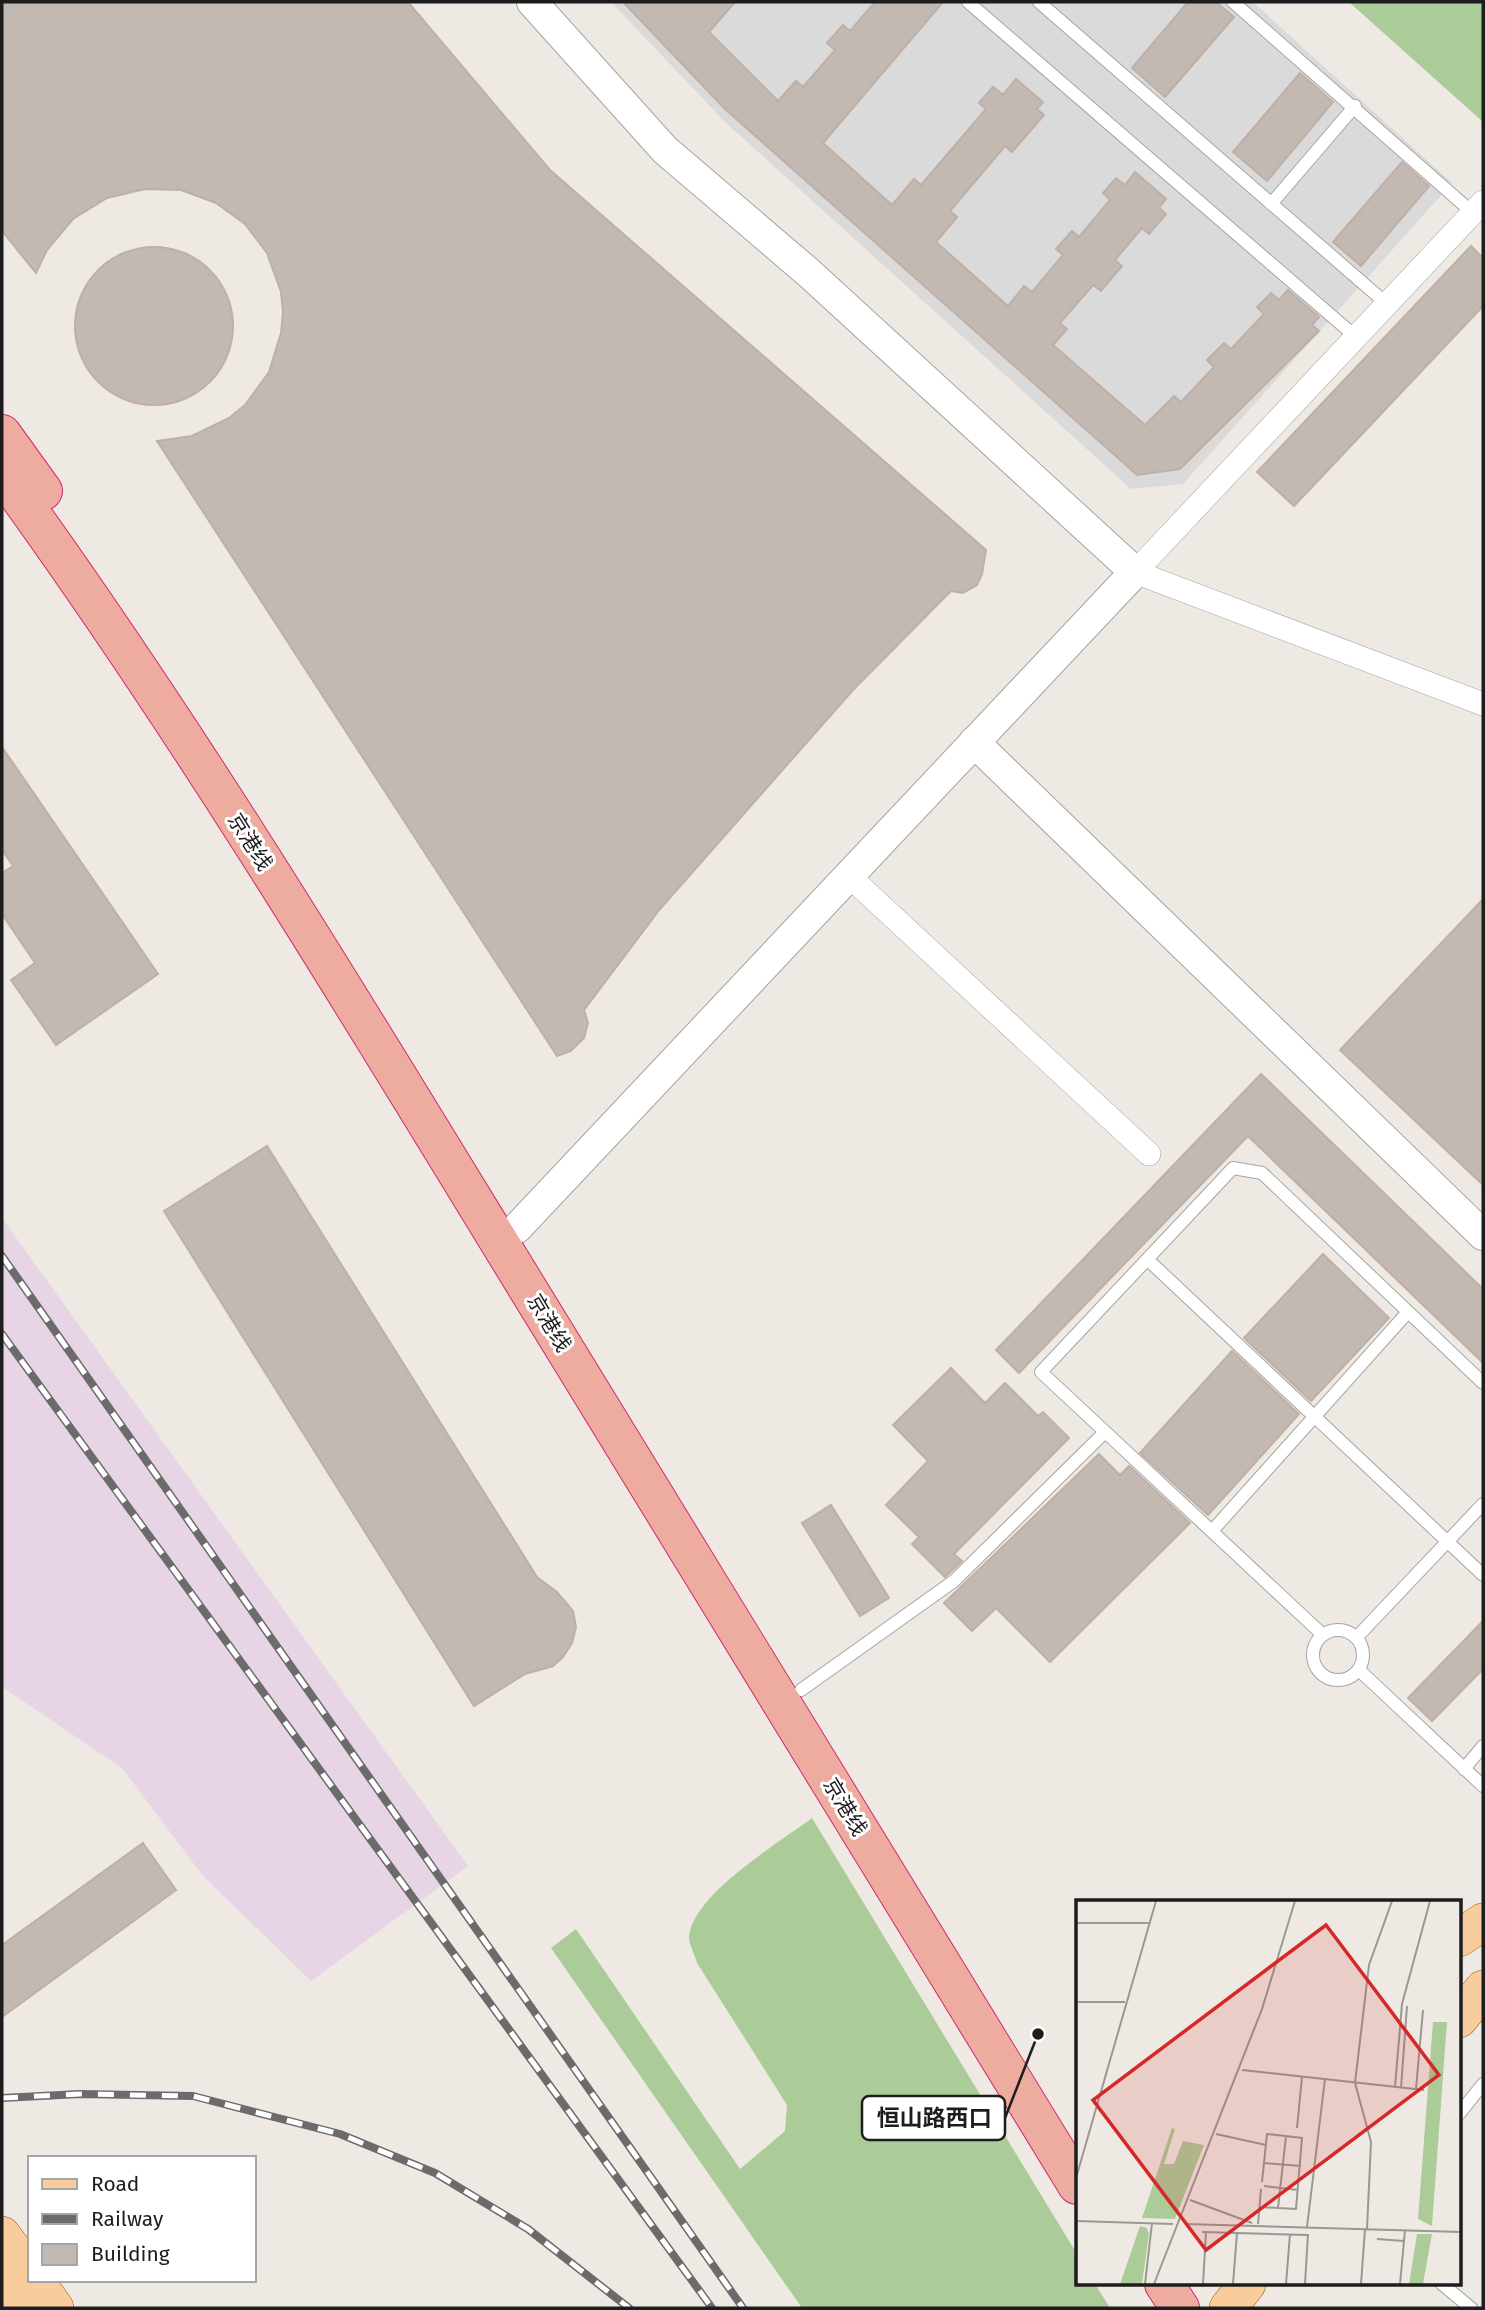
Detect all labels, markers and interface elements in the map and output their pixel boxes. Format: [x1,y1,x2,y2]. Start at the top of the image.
street label: 京港线 [222,808,278,876]
street label: 京港线 [522,1289,576,1357]
street label: 京港线 [818,1773,872,1841]
inset map [1076,1900,1460,2286]
callout: 恒山路西口 [862,2096,1005,2140]
text: 恒山路西口 [877,2104,992,2132]
legend [28,2156,256,2282]
text: Road [91,2171,139,2197]
text: Railway [91,2206,164,2232]
text: Building [91,2241,170,2267]

